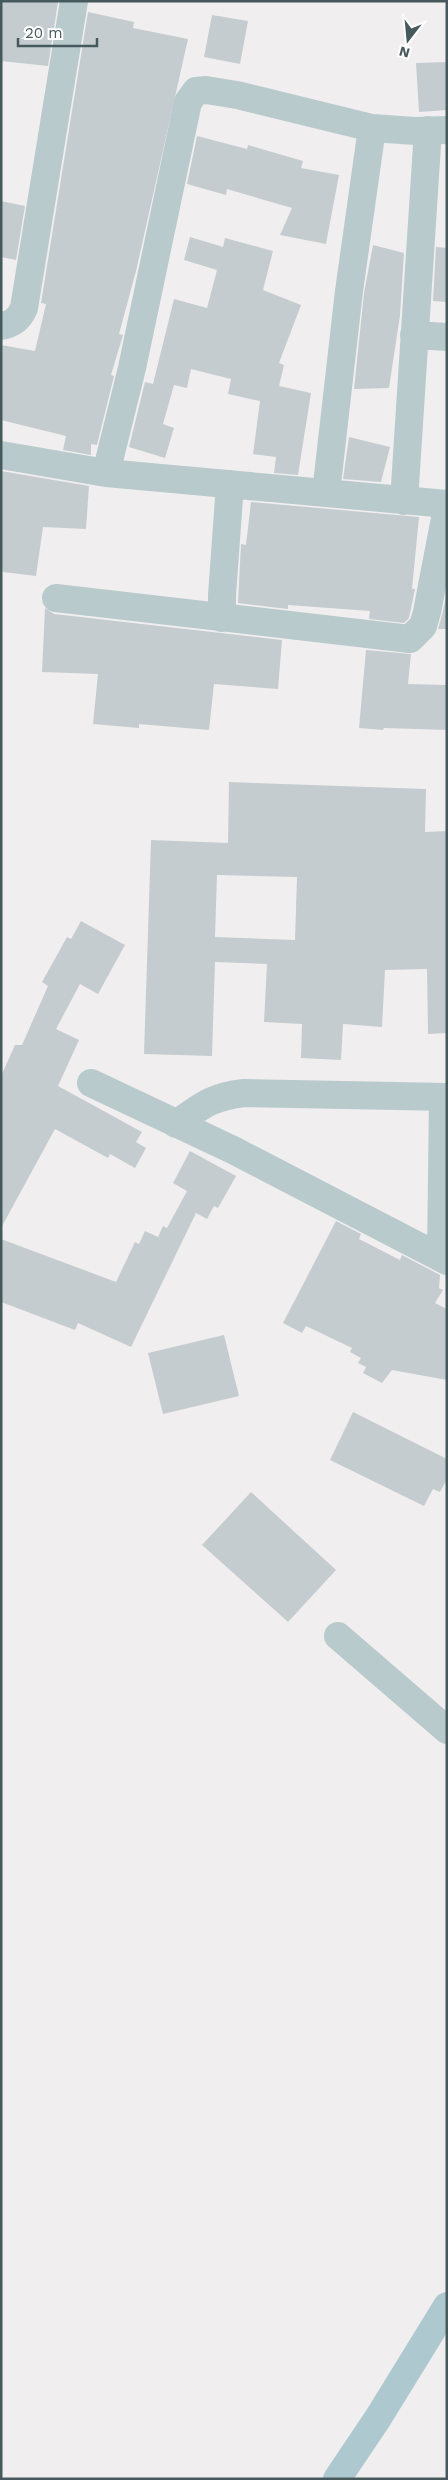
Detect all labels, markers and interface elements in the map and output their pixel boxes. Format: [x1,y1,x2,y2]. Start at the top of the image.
scale bar [18,15,96,47]
north arrow [383,15,433,65]
text: 20 m [25,24,63,42]
text: N [397,43,412,62]

